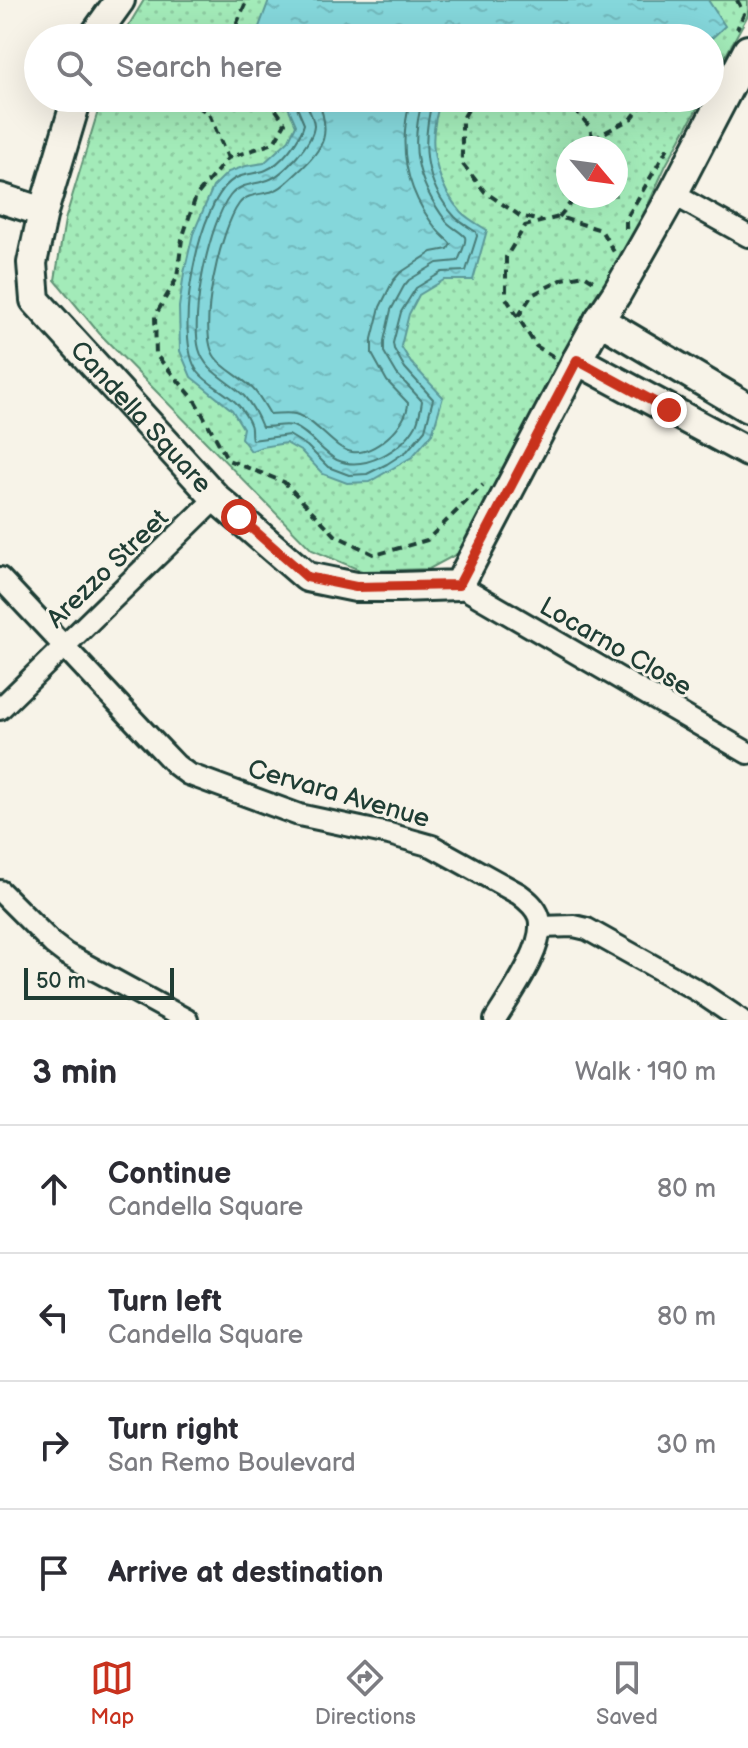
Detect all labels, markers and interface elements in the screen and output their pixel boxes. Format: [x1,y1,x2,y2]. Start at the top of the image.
search box [24,24,724,112]
icon: search [52,46,96,90]
text: Search here [116,50,282,86]
north arrow [556,136,628,208]
street label: Candella Square [63,335,218,500]
route end [651,392,687,428]
route start [221,499,257,535]
street label: Arezzo Street [41,503,175,635]
street label: Locarno Close [534,591,697,703]
street label: Cervara Avenue [244,754,433,835]
scale bar [24,964,174,1000]
text: 50 m [36,968,86,995]
text: 3 min [32,1052,117,1093]
text: Walk · 190 m [575,1057,716,1088]
text: Continue [108,1156,231,1192]
icon: ahead [32,1167,76,1211]
text: 80 m [657,1174,716,1205]
text: Candella Square [108,1192,303,1223]
text: Turn left [108,1284,222,1320]
icon: left [32,1295,76,1339]
text: 80 m [657,1302,716,1333]
text: Candella Square [108,1320,303,1351]
text: Turn right [108,1412,239,1448]
icon: right [32,1423,76,1467]
text: 30 m [656,1430,716,1461]
text: San Remo Boulevard [108,1448,356,1479]
icon: arrive [32,1551,76,1595]
text: Arrive at destination [108,1555,384,1591]
tab: Map [90,1656,134,1731]
tab: Directions [315,1656,416,1731]
tab: Saved [596,1656,658,1731]

